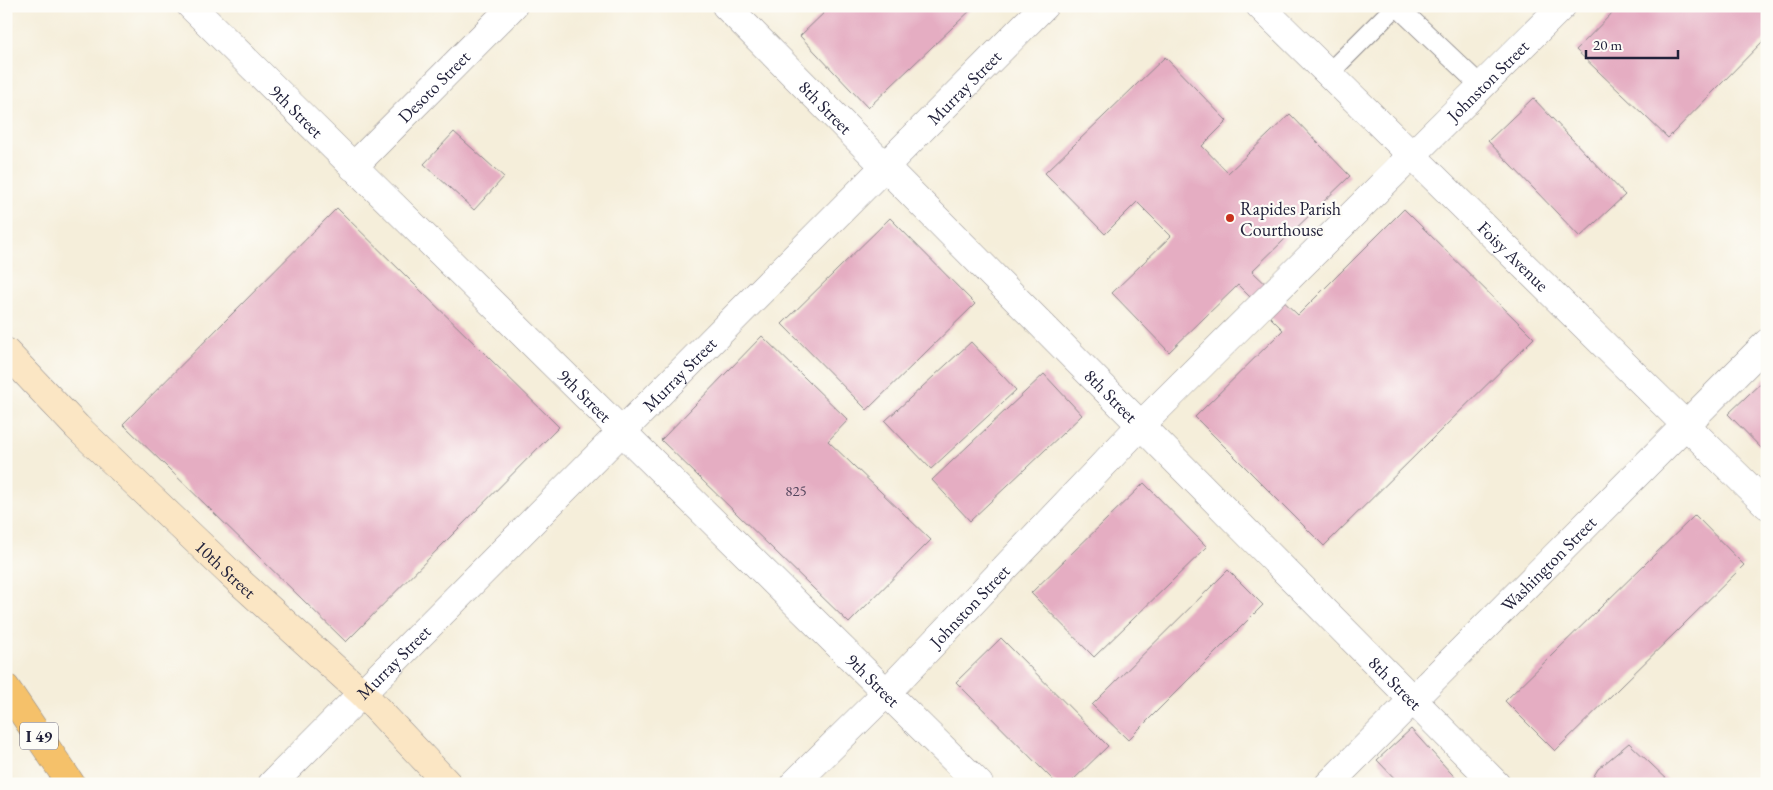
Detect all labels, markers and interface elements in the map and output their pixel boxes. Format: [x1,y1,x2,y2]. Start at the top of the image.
scale bar [1586,28,1678,60]
street label: Johnston Street [1440,34,1534,127]
text: 20 m [1593,35,1622,54]
street label: Desoto Street [392,45,475,127]
street label: Murray Street [922,45,1006,129]
street label: 8th Street [794,75,858,139]
street label: 9th Street [265,79,329,143]
place label: Rapides Parish Courthouse [1240,197,1341,241]
marker: Rapides Parish Courthouse [1224,212,1236,224]
street label: Foisy Avenue [1473,216,1554,296]
street label: Murray Street [637,331,721,416]
street label: 9th Street [553,364,617,427]
street label: 8th Street [1080,364,1143,428]
house number: 825 [785,481,807,500]
street label: Washington Street [1496,510,1601,616]
street label: 10th Street [191,535,262,603]
street label: Johnston Street [923,559,1014,654]
street label: Murray Street [351,620,435,704]
street label: 9th Street [842,648,906,712]
street label: 8th Street [1364,651,1428,715]
road number: I 49 [20,722,58,749]

